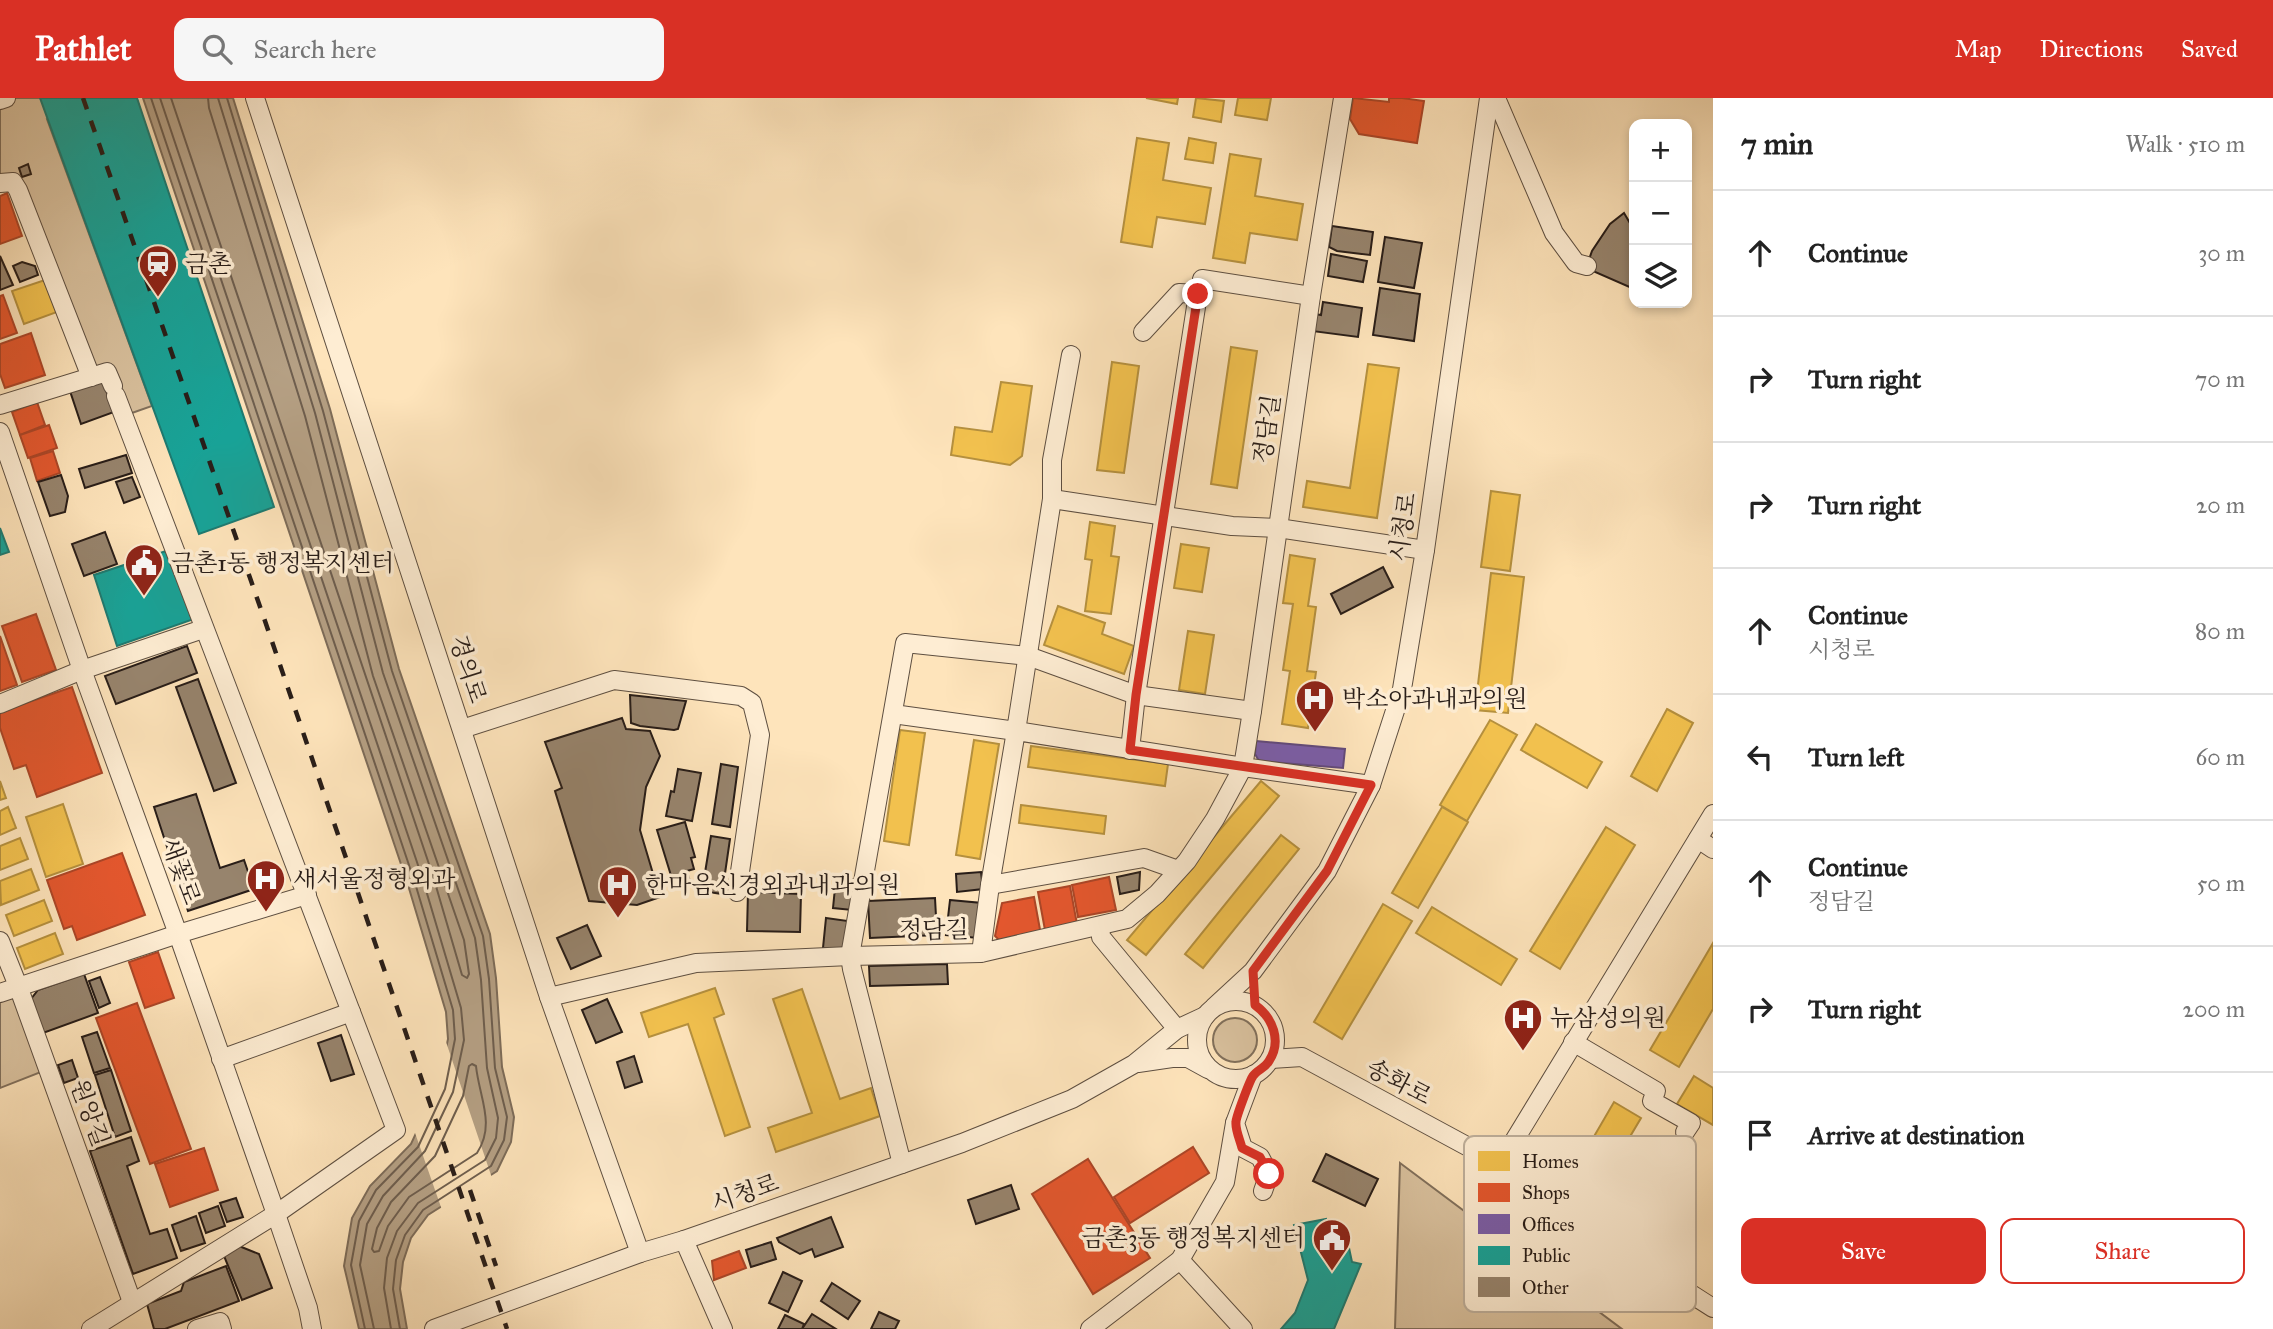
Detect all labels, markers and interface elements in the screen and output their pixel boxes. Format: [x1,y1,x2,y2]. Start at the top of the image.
search box [174,18,664,81]
text: Pathlet [35,29,132,69]
icon: search [198,30,236,68]
text: Search here [254,33,377,65]
text: Map [1955,34,2002,64]
text: Directions [2040,34,2143,64]
text: Saved [2181,34,2238,64]
map controls [1629,119,1692,308]
button: + [1629,119,1692,182]
text: 7 min [1741,126,1813,162]
text: Walk · 510 m [2125,130,2245,158]
button: − [1629,182,1692,245]
icon: ahead [1741,234,1779,272]
text: Continue [1808,237,1908,269]
text: 30 m [2198,239,2245,267]
station icon: 금촌 [137,243,179,298]
button: layers [1629,245,1692,308]
place label: 금촌 [185,249,231,279]
route end [1182,278,1213,309]
icon: right [1741,360,1779,398]
text: Turn right [1808,363,1921,395]
text: 70 m [2195,365,2245,393]
street label: 정담길 [1247,392,1287,466]
icon: right [1741,486,1779,524]
text: Turn right [1808,489,1921,521]
street label: 시청로 [1383,490,1423,564]
text: 20 m [2196,491,2245,519]
public building icon: 금촌1동 행정복지센터 [123,542,165,597]
place label: 금촌1동 행정복지센터 [171,548,394,578]
text: Continue [1808,599,1908,631]
icon: ahead [1741,612,1779,650]
text: 80 m [2195,617,2245,645]
street label: 경의로 [443,631,493,707]
text: 시청로 [1808,635,1875,663]
hospital icon: 박소아과내과의원 [1294,678,1336,733]
place label: 박소아과내과의원 [1342,684,1527,714]
icon: left [1741,738,1779,776]
text: Turn left [1808,741,1904,773]
text: 60 m [2196,743,2245,771]
street label: 새꽃로 [155,833,207,909]
text: Continue [1808,851,1908,883]
hospital icon: 새서울정형외과 [245,858,287,913]
place label: 새서울정형외과 [293,864,456,894]
hospital icon: 한마음신경외과내과의원 [597,864,639,919]
icon: ahead [1741,864,1779,902]
text: 50 m [2197,869,2245,897]
place label: 한마음신경외과내과의원 [645,870,900,900]
text: 정담길 [1808,887,1875,915]
street label: 정담길 [899,914,969,946]
icon: right [1741,990,1779,1028]
text: Turn right [1808,993,1921,1025]
text: 200 m [2183,995,2245,1023]
hospital icon: 뉴삼성의원 [1502,997,1544,1052]
place label: 뉴삼성의원 [1550,1003,1666,1033]
street label: 송화로 [1361,1052,1437,1112]
street label: 원앙길 [64,1075,116,1151]
icon: arrive [1741,1116,1779,1154]
text: Arrive at destination [1808,1119,2025,1151]
legend [1464,1136,1696,1312]
text: Homes [1522,1150,1579,1173]
route start [1253,1158,1284,1189]
street label: 시청로 [707,1167,783,1219]
text: Shops [1522,1181,1570,1204]
text: Offices [1522,1213,1574,1236]
public building icon: 금촌3동 행정복지센터 [1311,1217,1353,1272]
button: Save [1741,1218,1986,1284]
button: Share [2000,1218,2245,1284]
place label: 금촌3동 행정복지센터 [1082,1223,1305,1253]
text: Public [1522,1244,1570,1267]
text: Other [1522,1276,1570,1299]

